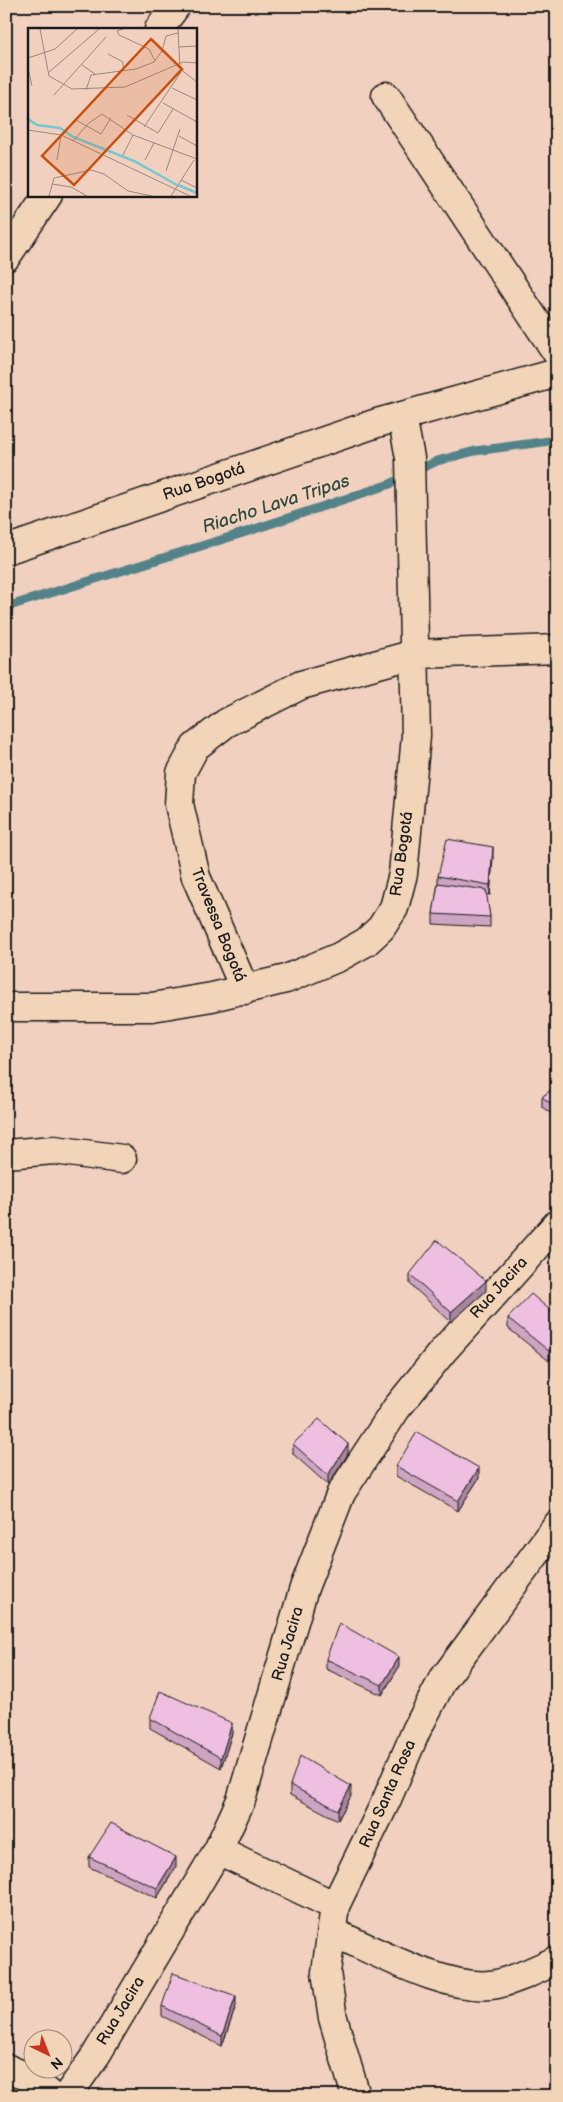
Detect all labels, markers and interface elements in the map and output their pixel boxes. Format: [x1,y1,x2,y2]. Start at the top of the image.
inset map [28,28,196,196]
street label: Rua Bogotá [161,459,247,505]
water label: Riacho Lava Tripas [200,470,352,538]
street label: Rua Bogotá [387,810,417,898]
street label: Travessa Bogotá [186,865,250,985]
street label: Rua Jacira [466,1253,532,1323]
street label: Rua Jacira [268,1605,308,1683]
street label: Rua Santa Rosa [356,1737,420,1851]
street label: Rua Jacira [93,1973,149,2049]
north arrow [22,2030,72,2080]
text: N [47,2053,66,2073]

